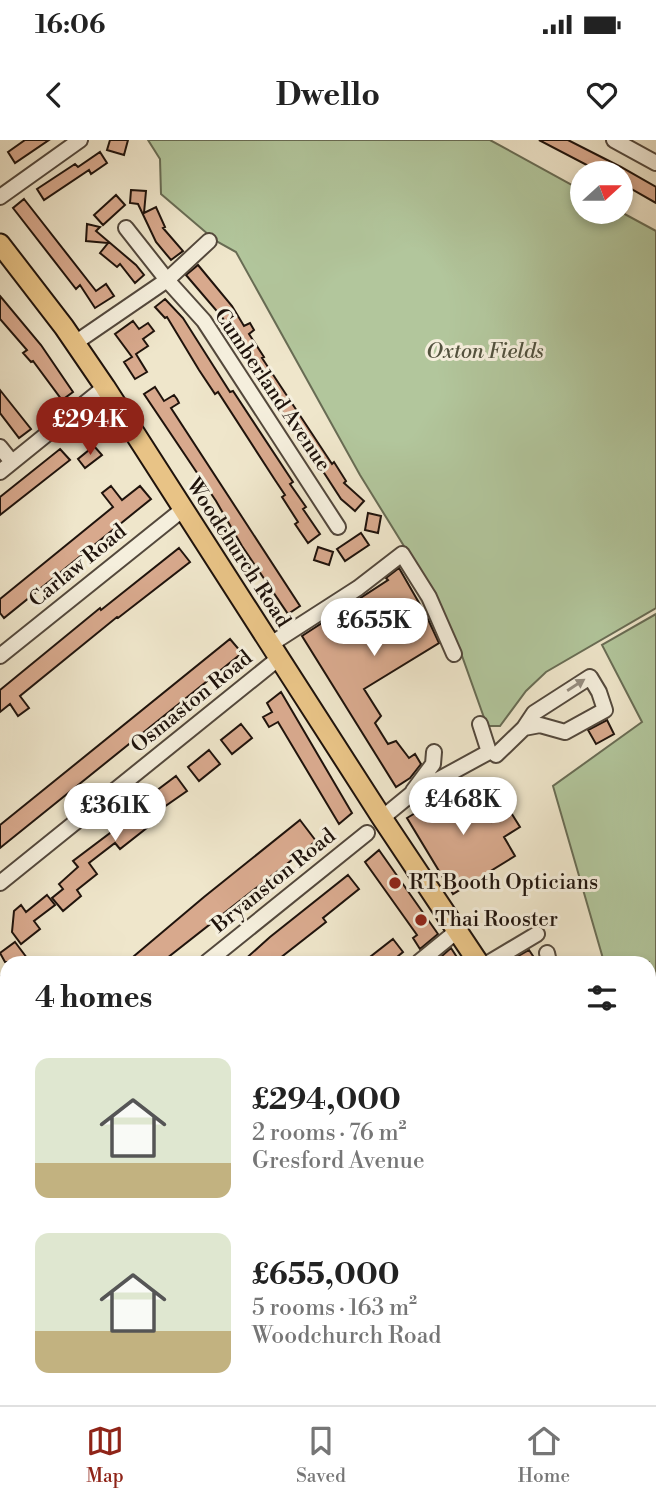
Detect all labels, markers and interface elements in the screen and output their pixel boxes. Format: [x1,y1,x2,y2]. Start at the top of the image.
text: 16:06 [35,9,105,41]
text: Dwello [276,75,380,115]
icon: back [35,76,73,114]
icon: heart [583,76,621,114]
north arrow [570,161,634,224]
map controls [570,161,633,224]
street label: Cumberland Avenue [208,304,336,476]
park label: Oxton Fields [426,339,544,365]
pin: £294K [41,398,139,457]
text: £294K [52,406,128,434]
street label: Woodchurch Road [179,473,296,633]
street label: Carlaw Road [24,519,132,613]
pin: £655K [325,598,423,658]
text: £655K [337,607,411,635]
street label: Osmaston Road [126,645,258,759]
one-way arrow [566,679,586,692]
pin: £468K [414,778,512,837]
pin: £361K [66,784,164,843]
text: £468K [425,786,501,814]
text: £361K [80,792,150,820]
street label: Bryanston Road [206,823,341,939]
place label: RT Booth Opticians [409,870,598,896]
marker: RT Booth Opticians [387,875,403,891]
place label: Thai Rooster [435,907,558,933]
marker: Thai Rooster [413,912,429,928]
text: 4 homes [35,979,152,1017]
icon: filters [583,979,621,1017]
text: £294,000 [252,1081,401,1119]
icon: home [91,1086,175,1170]
text: 2 rooms · 76 m² [252,1119,407,1147]
text: Gresford Avenue [252,1147,425,1175]
text: £655,000 [252,1256,400,1294]
icon: home [91,1261,175,1345]
text: 5 rooms · 163 m² [252,1294,417,1322]
text: Woodchurch Road [252,1322,441,1350]
tab: Map [86,1422,124,1488]
tab: Saved [296,1422,346,1488]
tab: Home [518,1422,570,1488]

